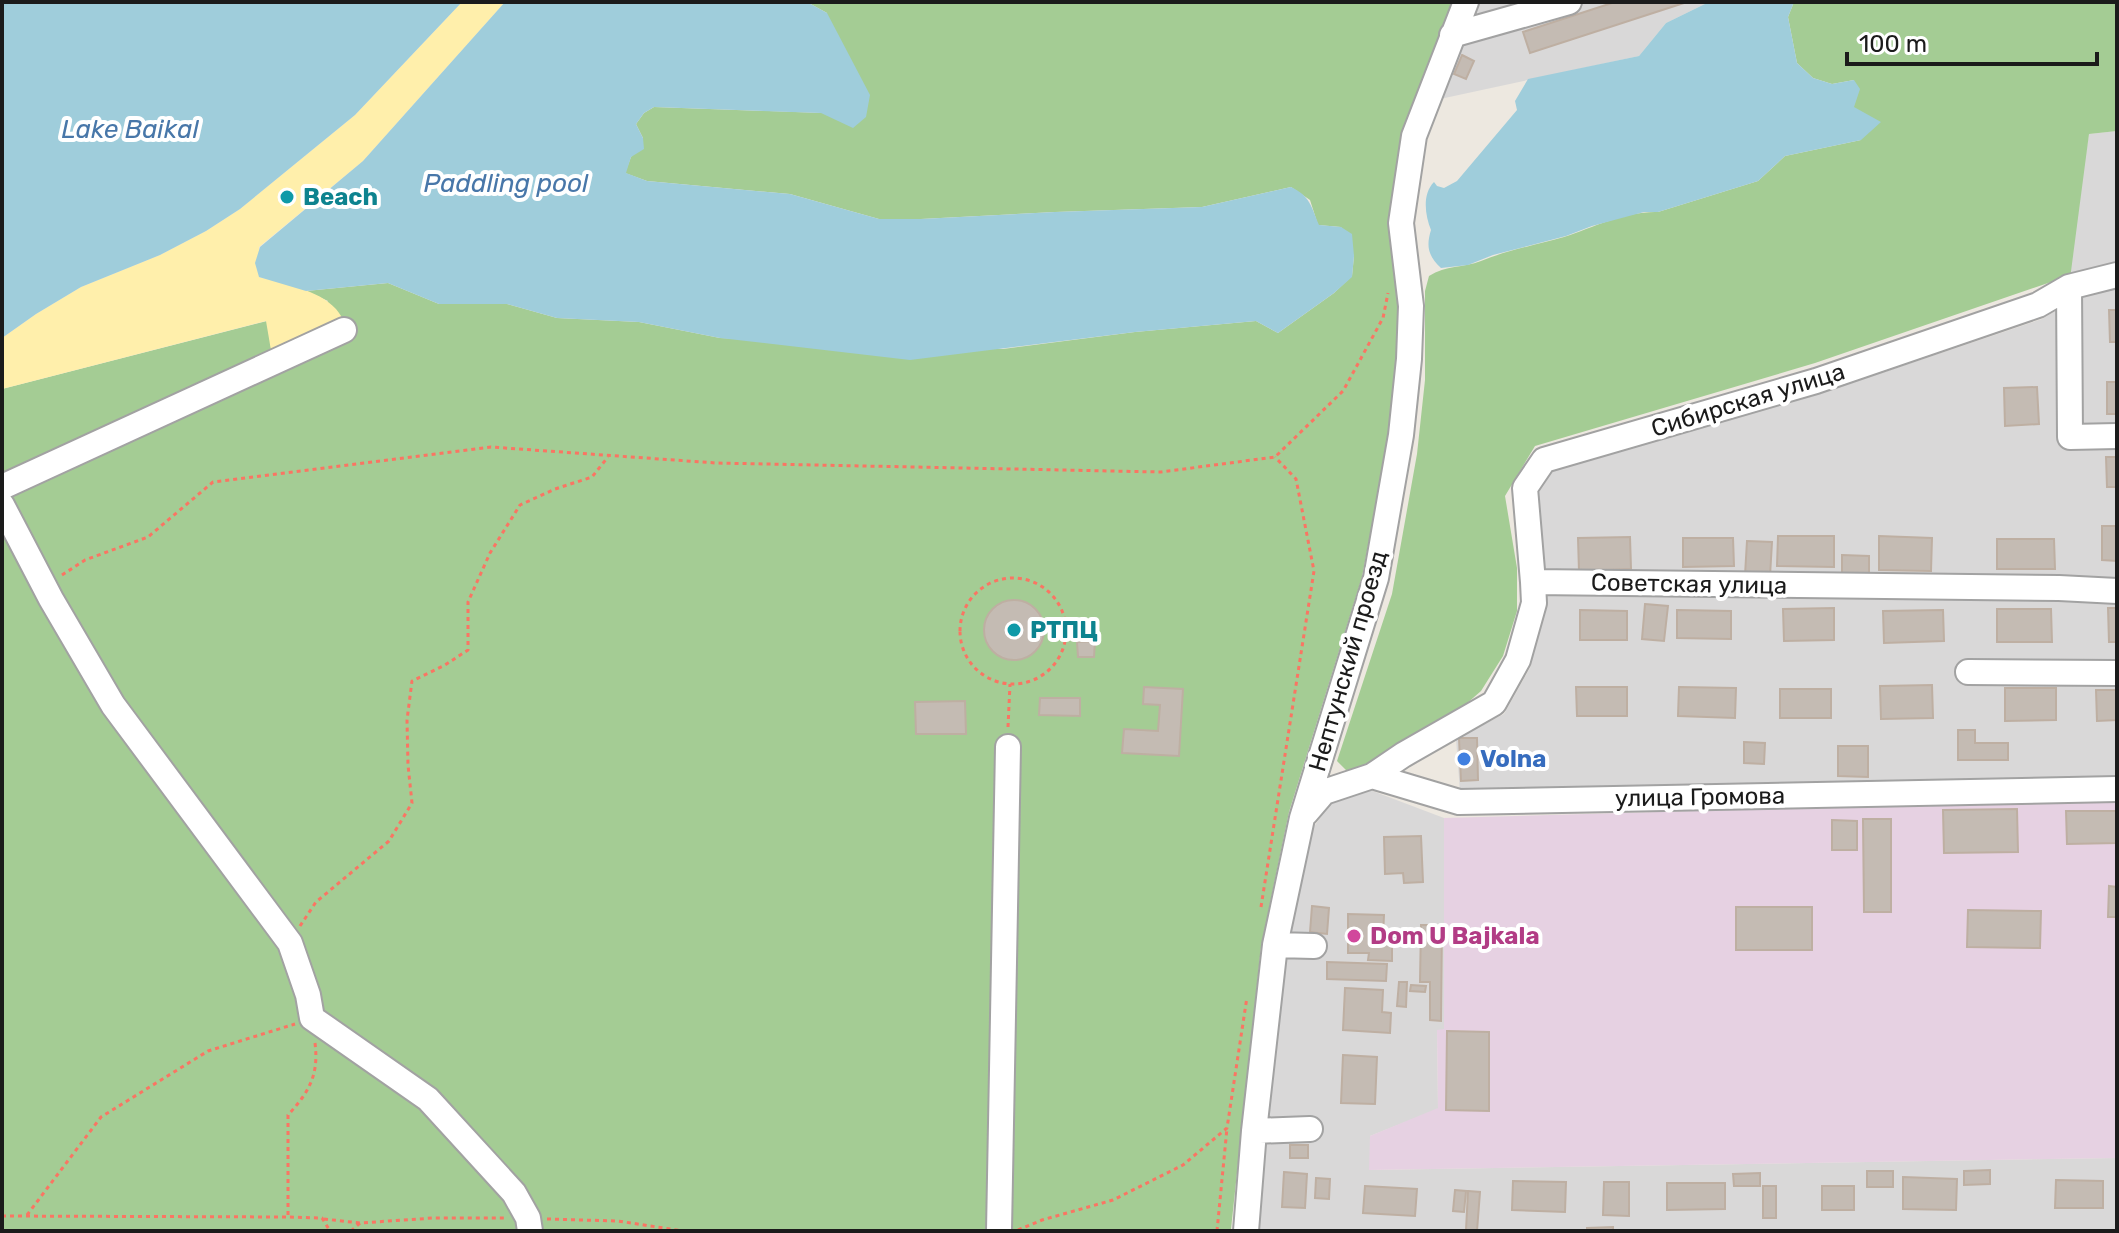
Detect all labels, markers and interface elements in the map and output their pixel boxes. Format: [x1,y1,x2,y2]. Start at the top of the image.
scale bar [1847,16,2097,66]
text: 100 m [1859,30,1927,58]
water label: Lake Baikal [61,114,199,145]
water label: Paddling pool [424,168,589,199]
place label: Beach [303,183,378,211]
marker: Beach [278,188,296,206]
street label: Сибирская улица [1648,357,1848,443]
street label: Нептунский проезд [1303,547,1393,775]
street label: Советская улица [1591,568,1787,600]
place label: РТПЦ [1030,616,1098,644]
marker: РТПЦ [1005,621,1023,639]
place label: Volna [1480,745,1546,773]
marker: Volna [1455,750,1473,768]
street label: улица Громова [1615,782,1785,812]
place label: Dom U Bajkala [1370,922,1540,950]
marker: Dom U Bajkala [1345,927,1363,945]

